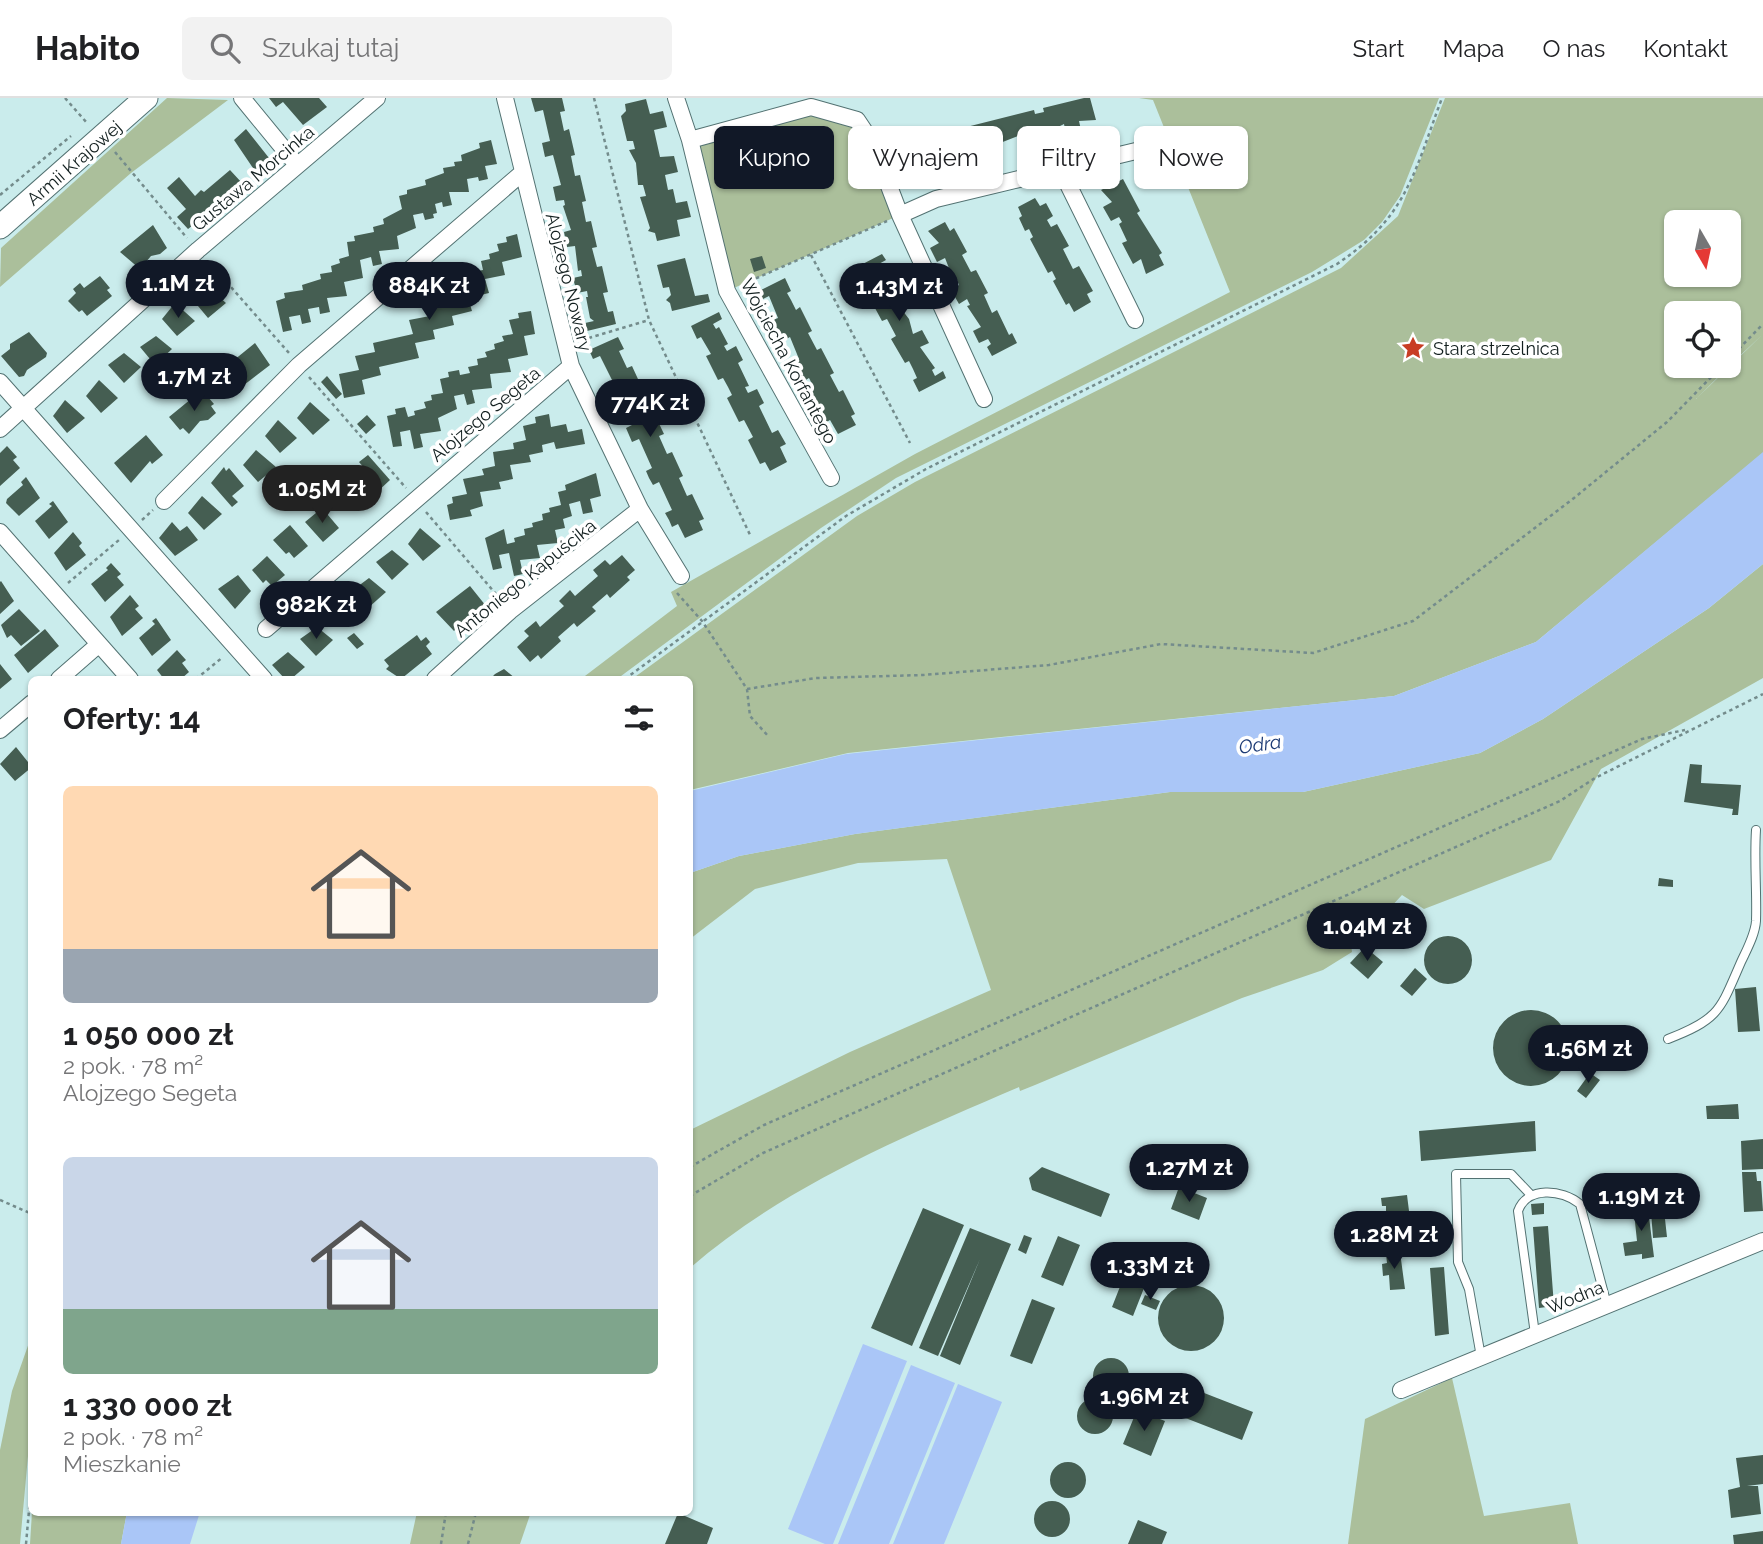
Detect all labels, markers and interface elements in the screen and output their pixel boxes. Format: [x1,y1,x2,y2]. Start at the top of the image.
search box [182,17,672,80]
text: Habito [35,29,140,68]
icon: search [206,29,244,67]
text: Szukaj tutaj [262,33,399,63]
text: Start [1353,34,1405,63]
text: Mapa [1443,34,1504,63]
text: O nas [1542,34,1605,63]
text: Kontakt [1643,34,1728,63]
street label: Armii Krajowej [22,116,126,210]
street label: Gustawa Morcinka [188,121,318,235]
chip: Kupno [714,126,834,189]
chip: Wynajem [848,126,1003,189]
chip: Filtry [1017,126,1120,189]
chip: Nowe [1134,126,1248,189]
north arrow [1664,210,1741,287]
map controls [1664,210,1741,378]
street label: Alojzego Nowary [542,211,596,354]
pin: 1.1M zł [113,260,243,320]
pin: 884K zł [364,262,494,322]
pin: 1.43M zł [827,264,971,323]
text: 1.1M zł [142,269,214,296]
text: 884K zł [389,271,469,298]
text: 1.43M zł [855,272,943,299]
street label: Wojciecha Korfantego [737,275,842,447]
button: locate [1664,301,1741,378]
place icon: Stara strzelnica [1399,334,1427,362]
place label: Stara strzelnica [1433,338,1560,359]
pin: 1.7M zł [129,354,259,413]
text: 1.7M zł [157,362,231,389]
street label: Alojzego Segeta [426,362,544,466]
pin: 774K zł [585,380,715,439]
text: 774K zł [611,388,689,415]
pin: 1.05M zł [250,466,394,525]
text: 1.05M zł [278,474,366,501]
street label: Antoniego Kapuścika [450,515,600,641]
pin: 982K zł [251,582,381,641]
text: 982K zł [276,590,356,617]
icon: filters [620,699,658,737]
text: Oferty: 14 [63,701,201,736]
water label: Odra [1237,730,1283,758]
icon: home [298,831,424,957]
pin: 1.04M zł [1295,904,1439,963]
text: 1.04M zł [1323,912,1411,939]
text: 1 050 000 zł [63,1017,233,1052]
pin: 1.56M zł [1516,1026,1660,1085]
text: 1.56M zł [1544,1034,1632,1061]
text: 2 pok. · 78 m² [63,1052,203,1079]
text: Alojzego Segeta [63,1079,237,1106]
pin: 1.27M zł [1117,1144,1261,1204]
text: 1.27M zł [1145,1153,1233,1180]
pin: 1.19M zł [1569,1174,1713,1233]
text: 1.19M zł [1598,1182,1684,1209]
icon: home [298,1202,424,1328]
pin: 1.28M zł [1322,1212,1466,1271]
text: 1.28M zł [1350,1220,1438,1247]
pin: 1.33M zł [1078,1242,1222,1302]
text: 1.33M zł [1107,1251,1193,1278]
street label: Wodna [1543,1276,1607,1318]
pin: 1.96M zł [1072,1374,1216,1433]
text: 1.96M zł [1100,1382,1188,1409]
text: 1 330 000 zł [63,1388,232,1423]
text: 2 pok. · 78 m² [63,1423,203,1450]
text: Mieszkanie [63,1450,181,1477]

